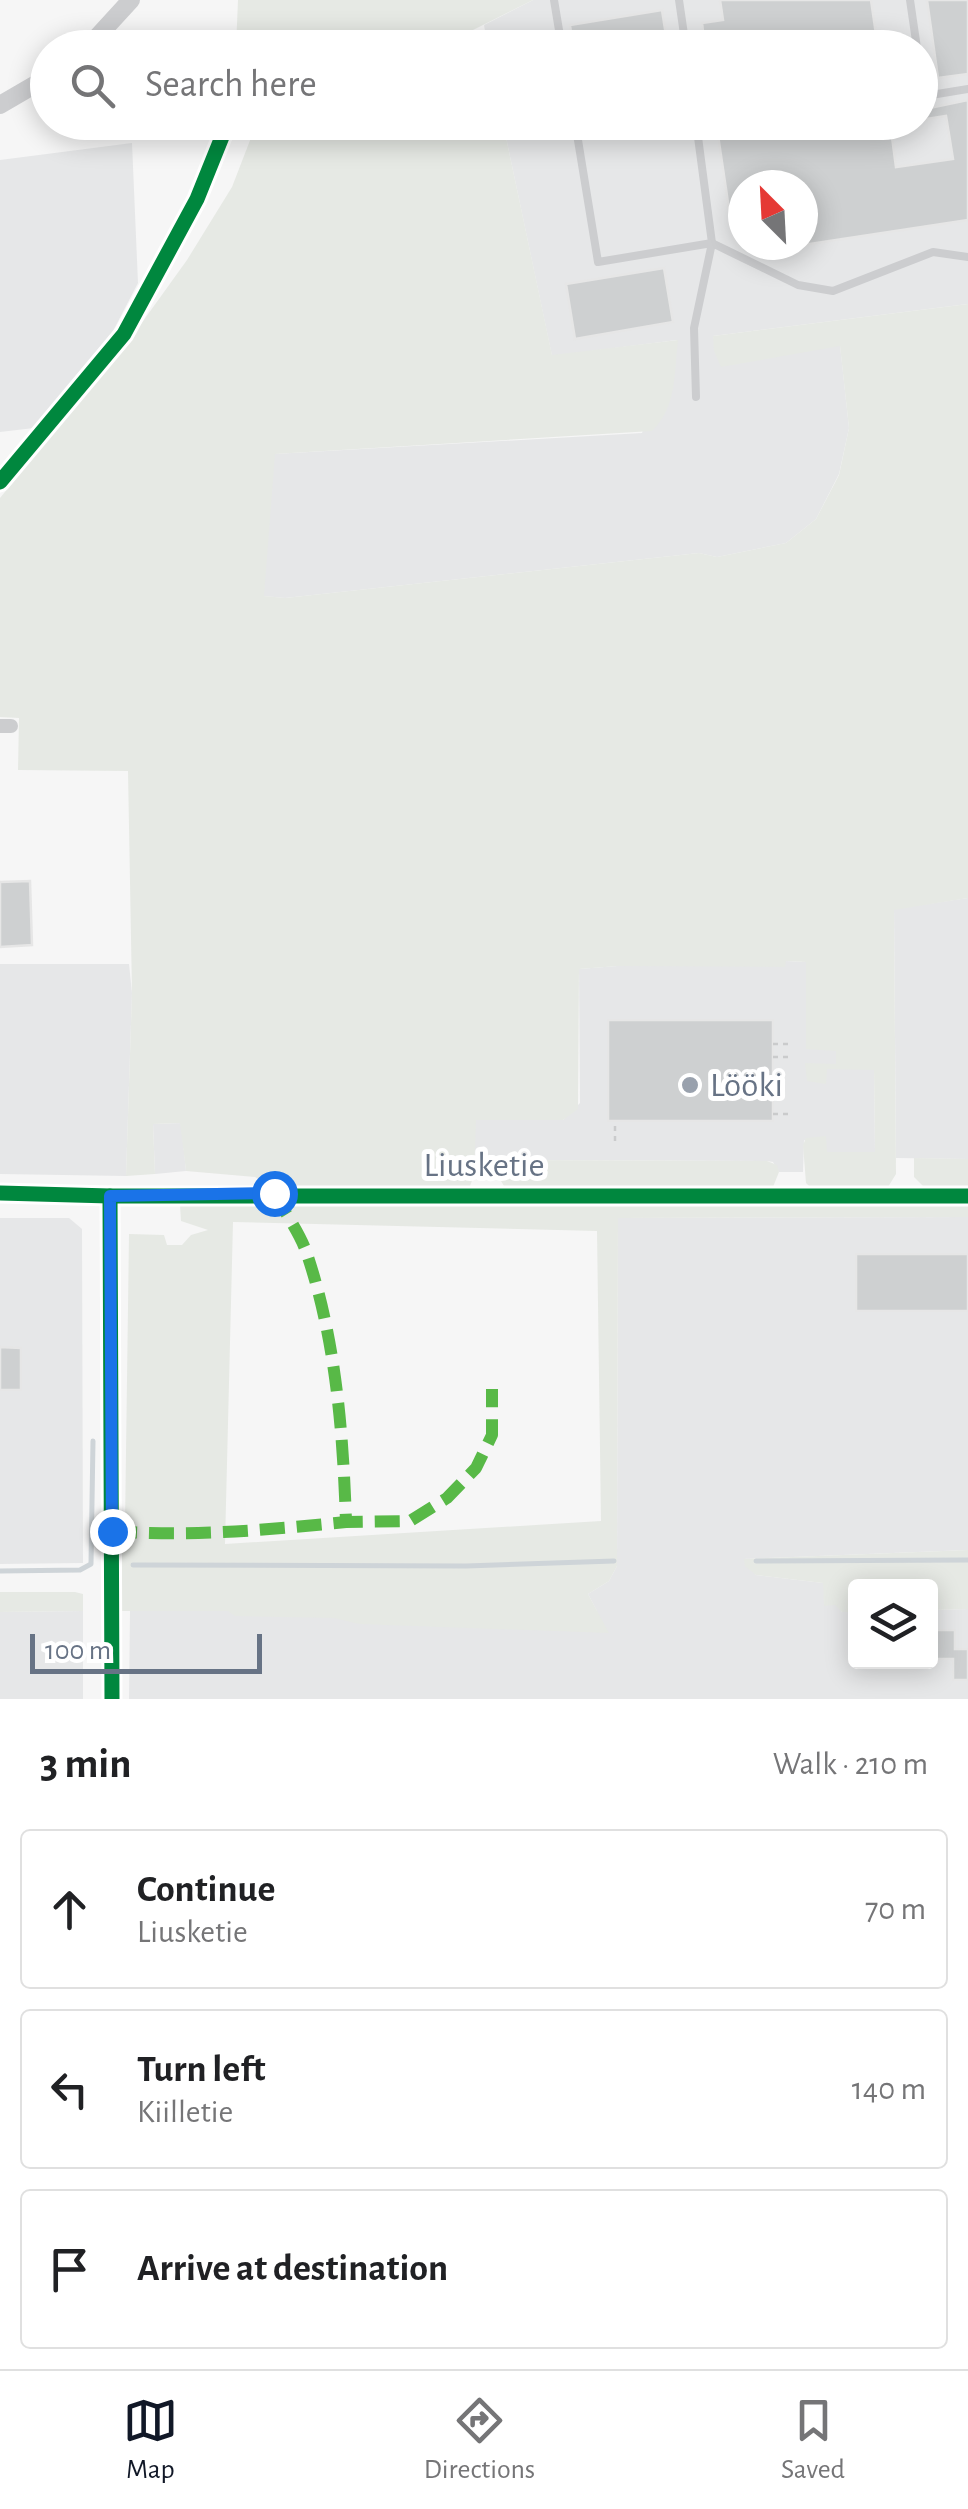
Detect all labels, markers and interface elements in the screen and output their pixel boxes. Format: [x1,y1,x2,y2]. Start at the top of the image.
search box [30,30,938,140]
icon: search [65,58,120,113]
text: Search here [145,66,317,104]
north arrow [728,170,818,260]
place label: Lööki [710,1068,783,1103]
marker: Lööki [679,1074,701,1096]
street label: Liusketie [423,1148,545,1183]
route start [252,1171,298,1217]
route end [90,1509,136,1555]
map controls [848,1579,938,1669]
button: layers [848,1579,938,1669]
scale bar [30,1629,262,1674]
text: 100 m [45,1637,111,1665]
text: 3 min [40,1743,132,1785]
text: Walk · 210 m [773,1748,928,1780]
text: Continue [137,1871,275,1909]
icon: ahead [42,1882,97,1937]
text: 70 m [865,1893,926,1925]
text: Liusketie [137,1916,248,1948]
text: Turn left [137,2051,265,2089]
icon: left [42,2062,97,2117]
text: 140 m [852,2073,926,2105]
text: Kiilletie [137,2096,233,2128]
icon: arrive [42,2242,97,2297]
text: Arrive at destination [137,2250,448,2288]
tab: Map [123,2393,178,2487]
tab: Directions [424,2393,535,2487]
tab: Saved [781,2393,845,2487]

